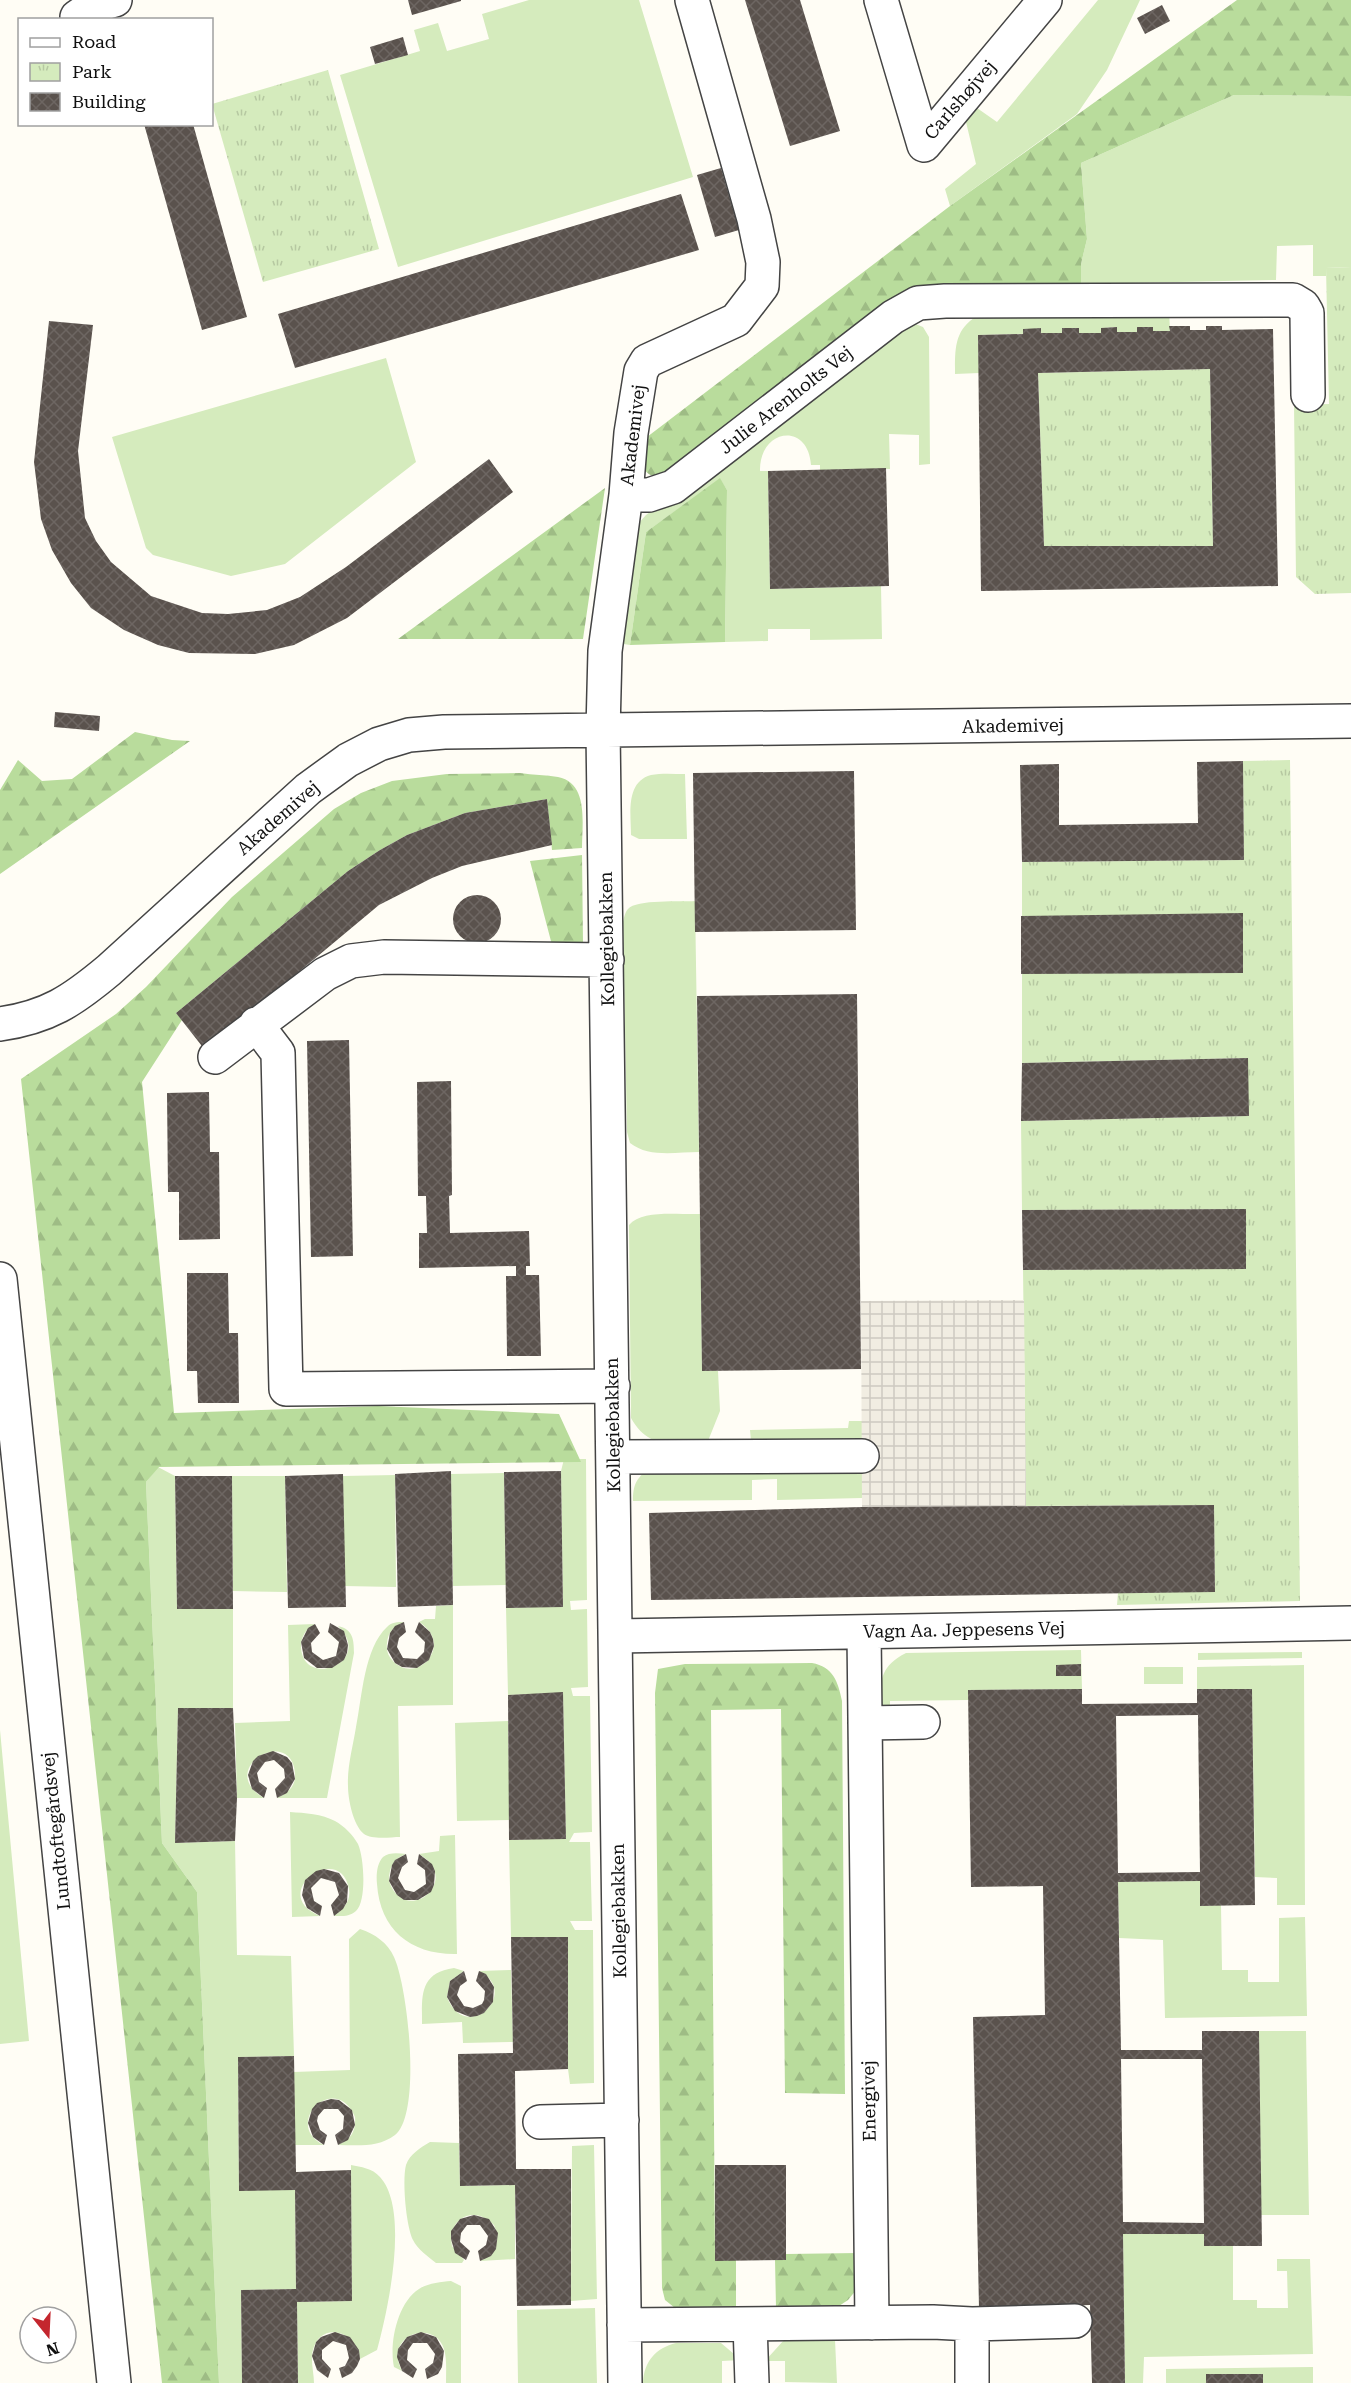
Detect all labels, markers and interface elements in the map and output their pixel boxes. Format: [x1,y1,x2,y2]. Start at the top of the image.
legend [18,18,213,126]
text: Road [72,31,117,52]
street label: Carlshøjvej [920,56,1000,144]
text: Park [72,61,112,82]
text: Building [72,91,146,112]
street label: Julie Arenholts Vej [715,341,856,458]
street label: Akademivej [616,383,649,487]
street label: Akademivej [962,714,1064,737]
street label: Akademivej [232,776,323,859]
street label: Kollegiebakken [595,871,618,1007]
street label: Kollegiebakken [601,1357,624,1493]
street label: Vagn Aa. Jeppesens Vej [863,1617,1065,1642]
street label: Lundtoftegårdsvej [37,1751,74,1911]
street label: Kollegiebakken [607,1843,630,1979]
street label: Energivej [857,2060,880,2142]
north arrow [18,2305,78,2365]
text: N [44,2338,61,2360]

